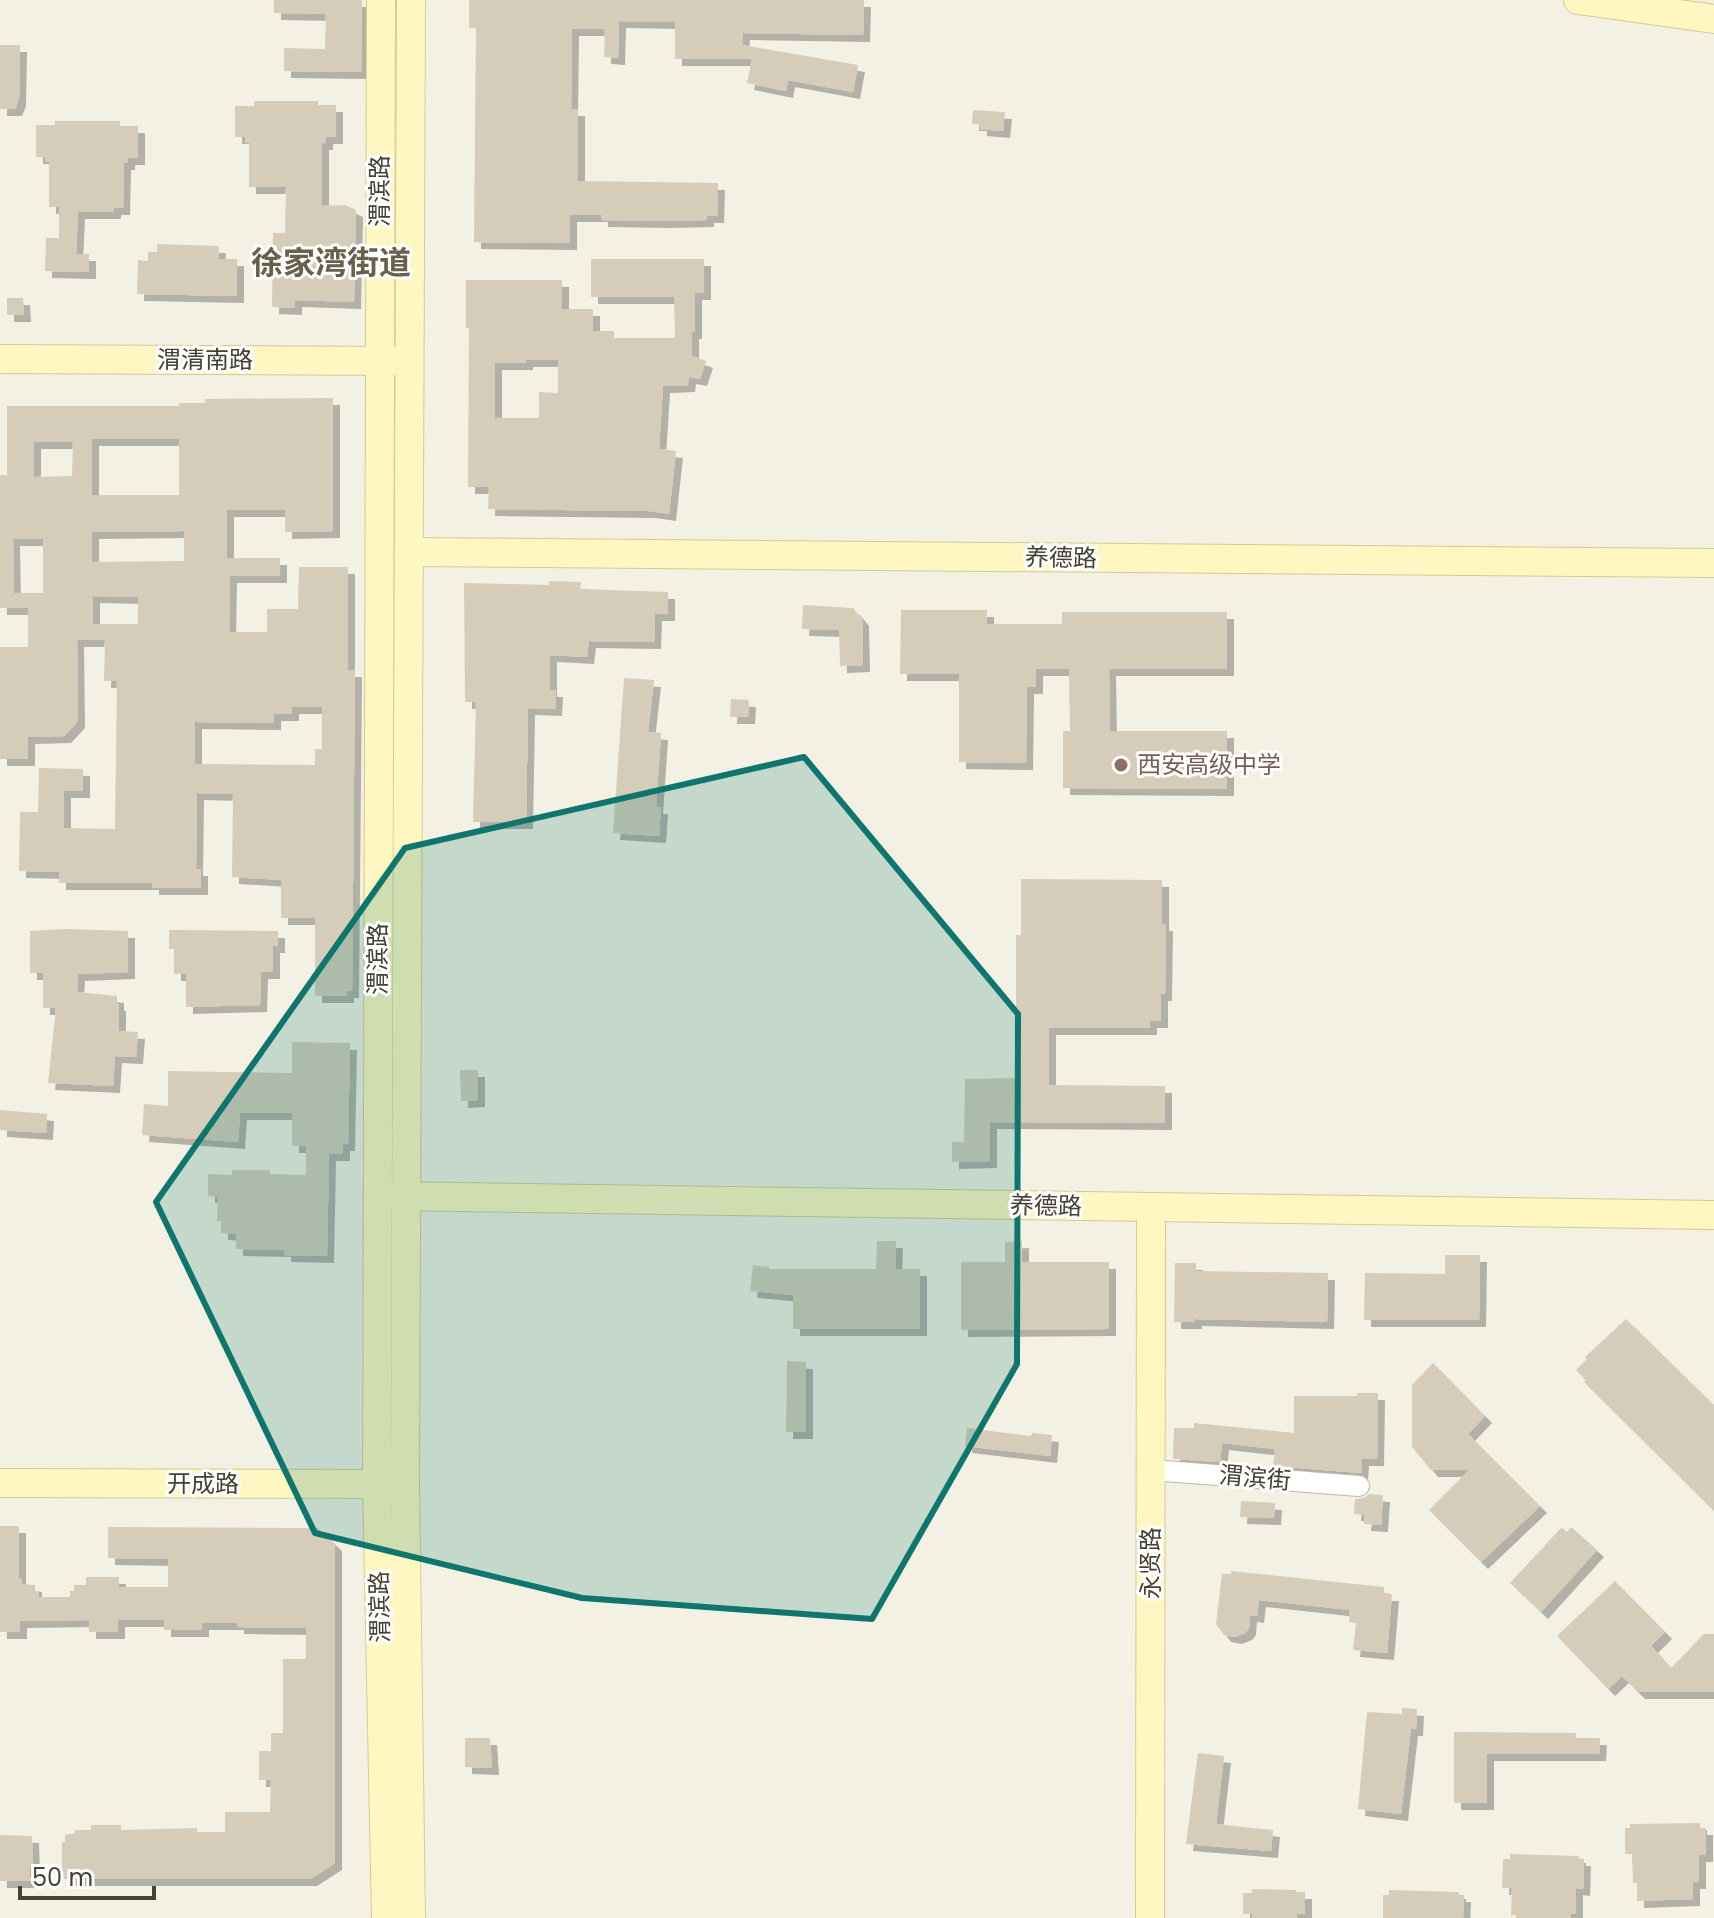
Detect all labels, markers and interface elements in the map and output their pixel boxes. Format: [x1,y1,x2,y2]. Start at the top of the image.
street label: 渭滨路 [363,155,396,227]
district label: 徐家湾街道 [251,240,411,285]
street label: 渭清南路 [157,343,253,376]
street label: 养德路 [1025,540,1097,575]
place label: 西安高级中学 [1137,748,1281,781]
marker: 西安高级中学 [1112,756,1130,774]
street label: 渭滨路 [361,923,394,995]
street label: 养德路 [1010,1188,1082,1223]
street label: 渭滨街 [1218,1458,1292,1497]
street label: 开成路 [167,1467,239,1500]
street label: 永贤路 [1134,1527,1167,1599]
street label: 渭滨路 [362,1571,397,1643]
scale bar [20,1850,154,1900]
text: 50 m [32,1861,93,1894]

